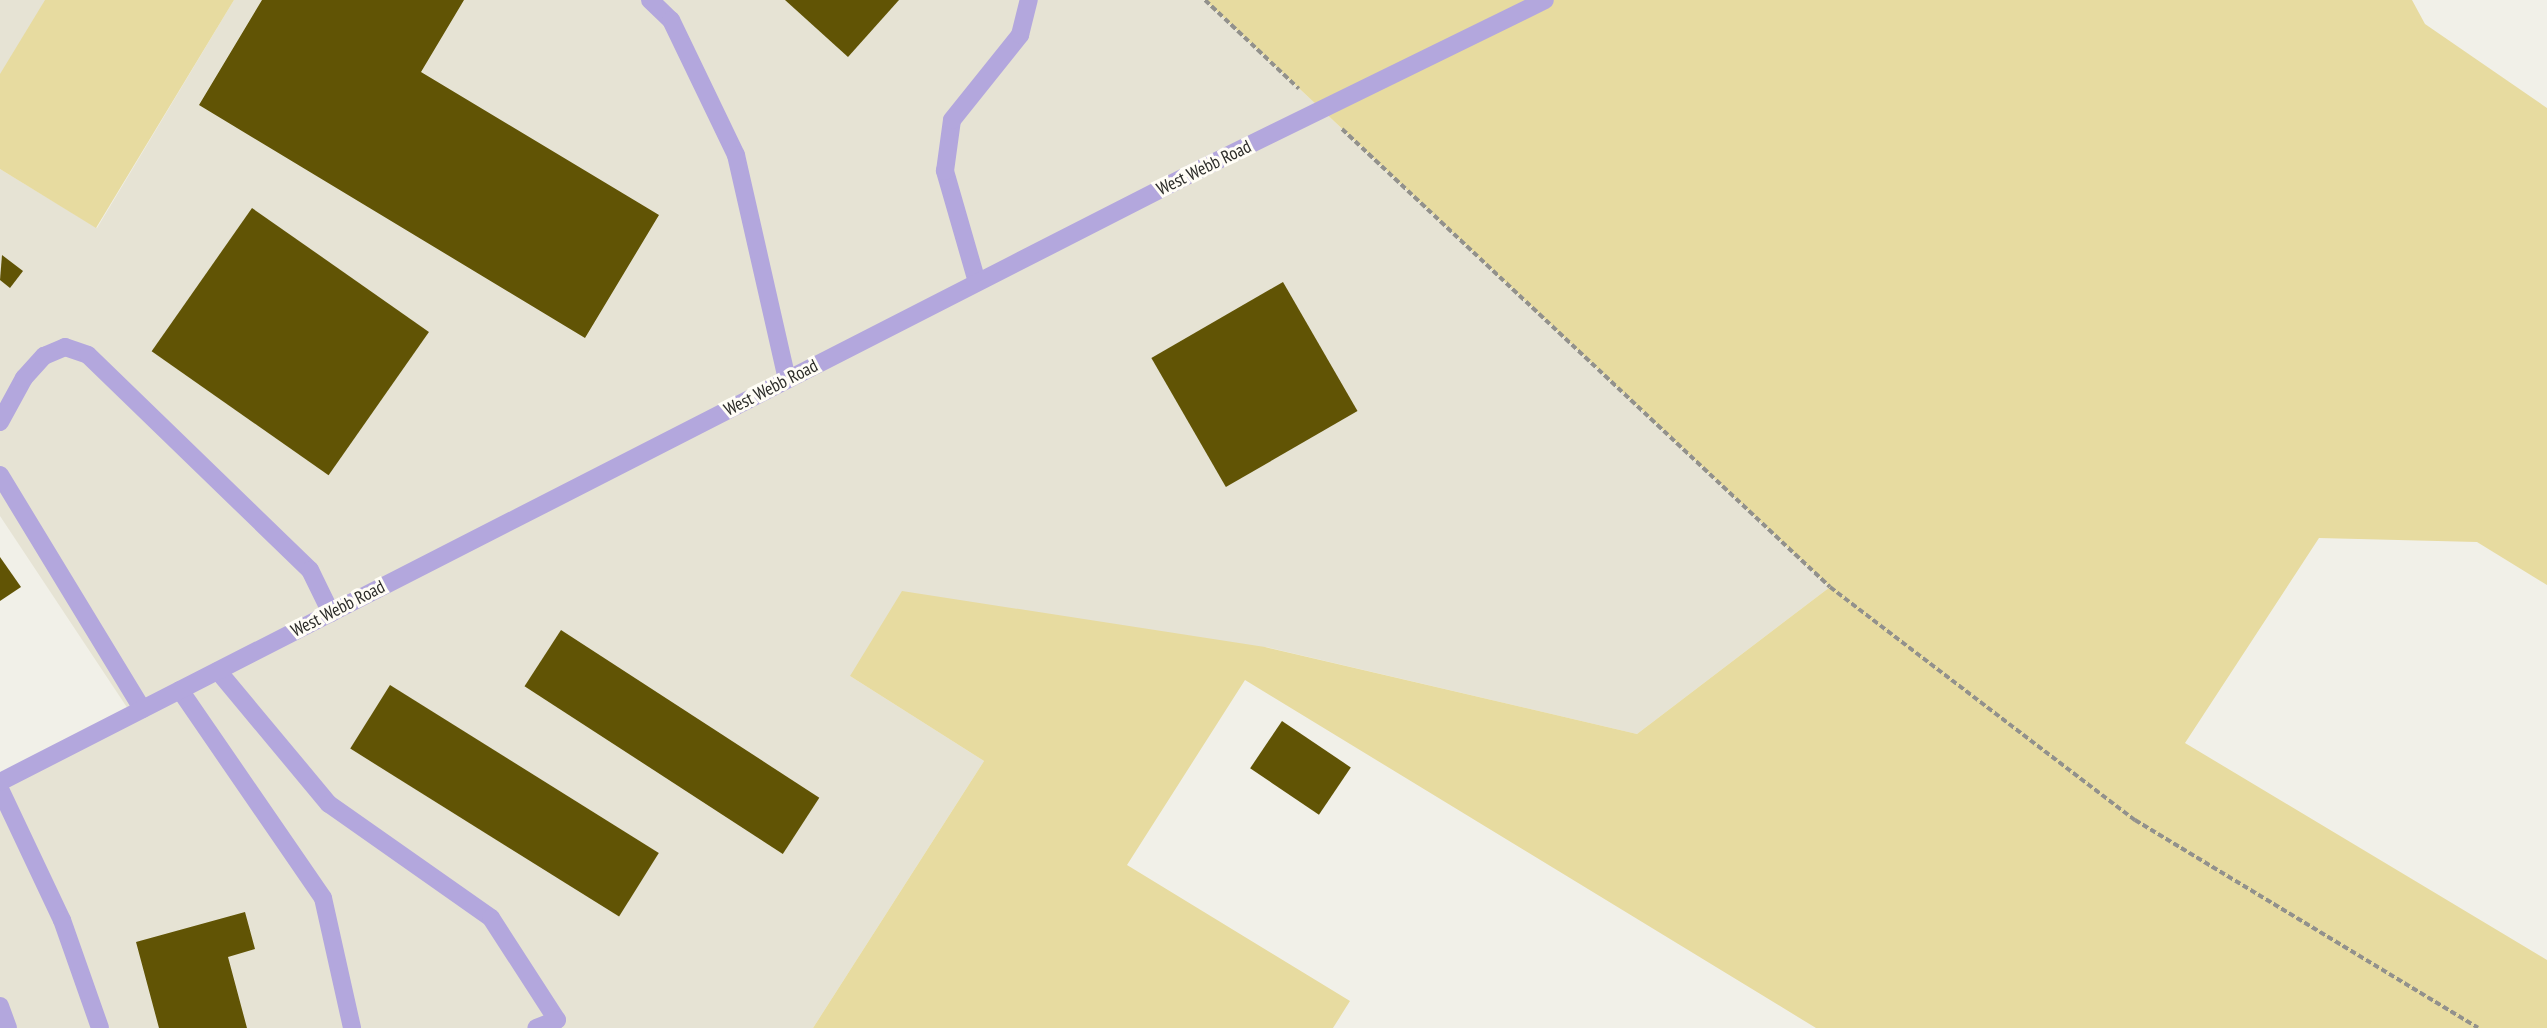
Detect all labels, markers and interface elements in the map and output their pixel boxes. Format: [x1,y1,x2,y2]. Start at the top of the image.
street label: West Webb Road [1153,136,1255,200]
street label: West Webb Road [720,355,822,421]
street label: West Webb Road [287,576,389,642]

